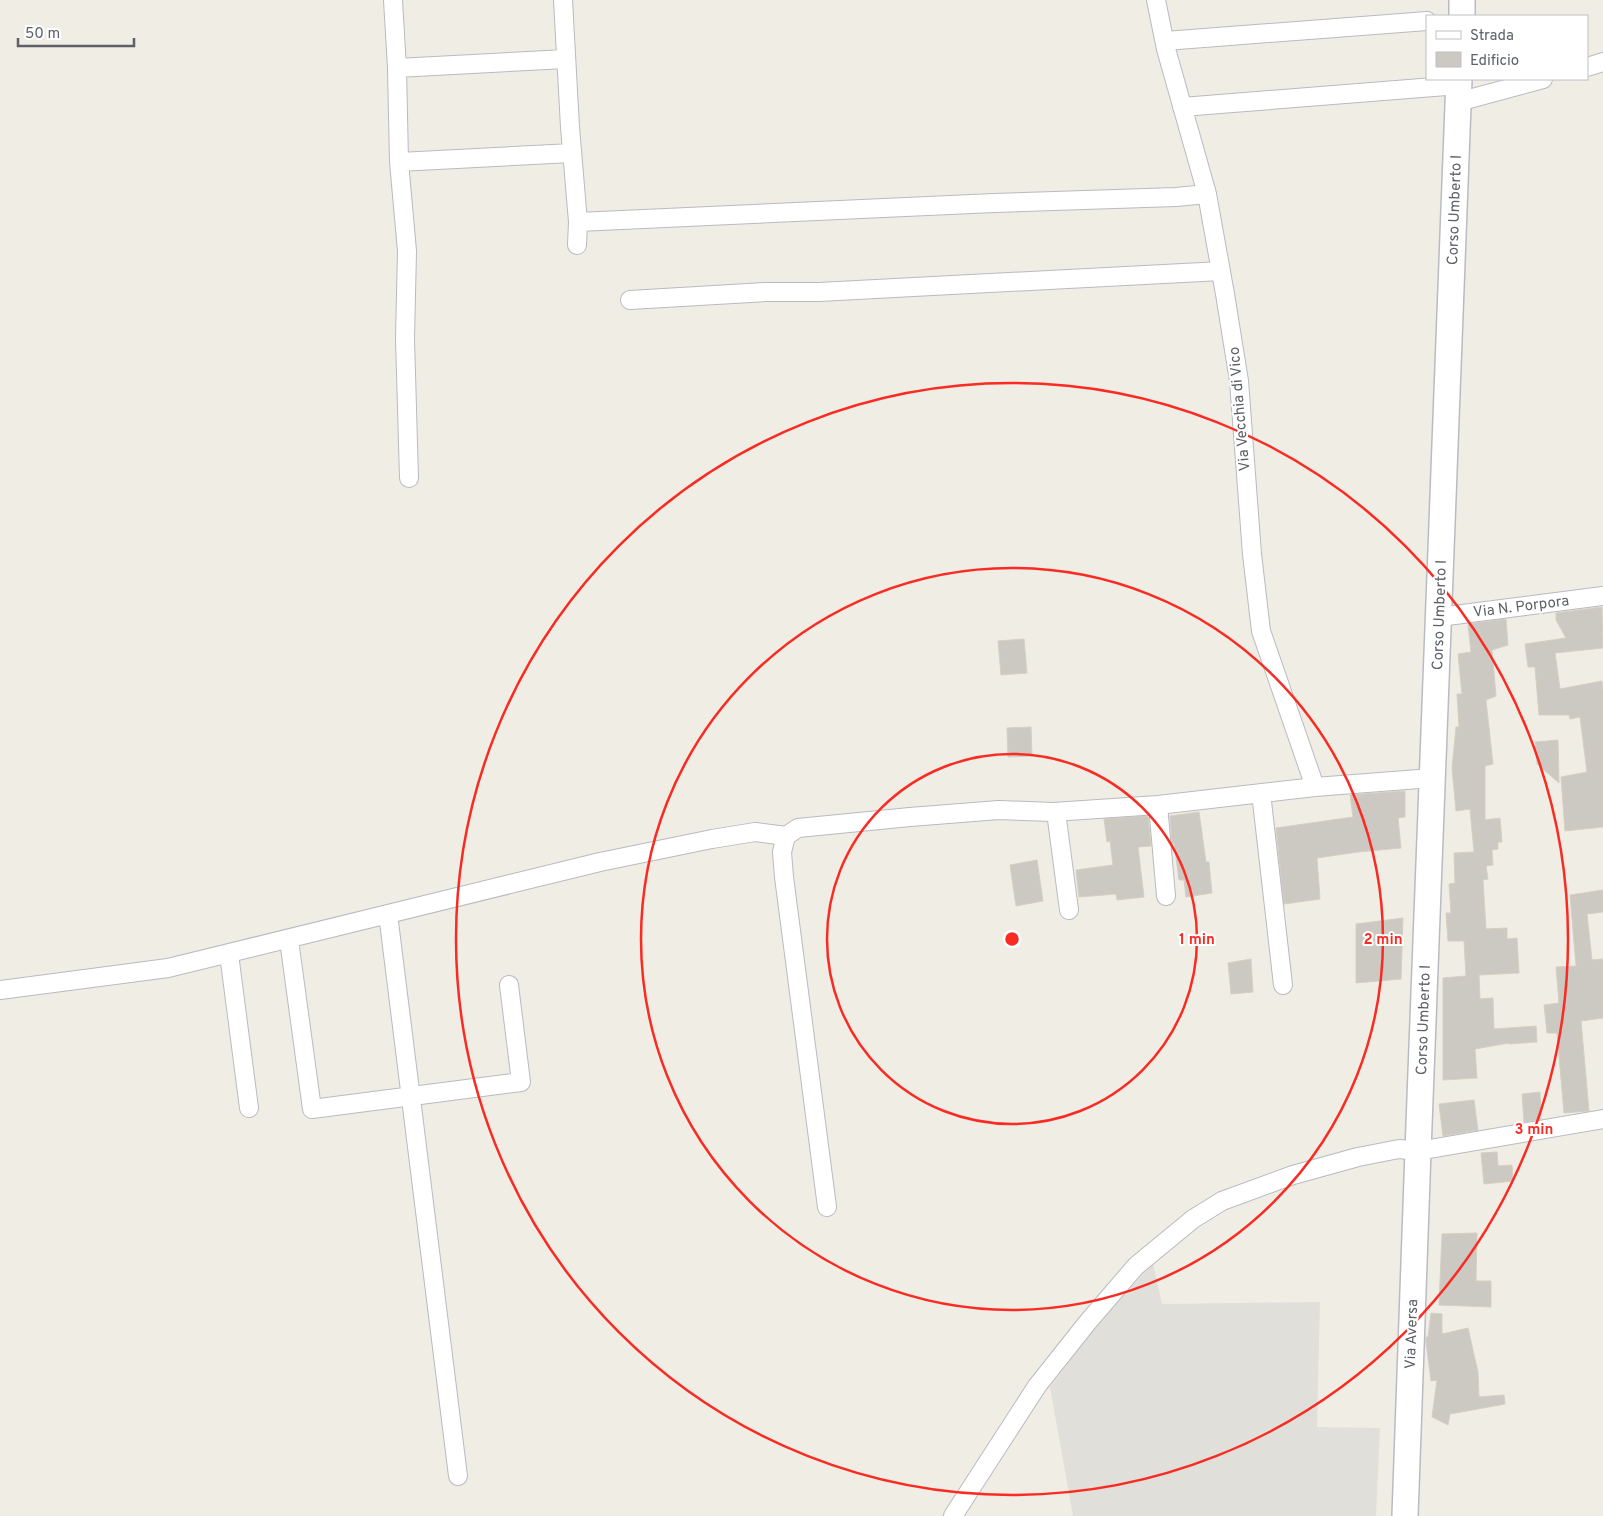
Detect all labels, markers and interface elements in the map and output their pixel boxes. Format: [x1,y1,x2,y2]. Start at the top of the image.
scale bar [18,15,134,47]
legend [1426,15,1588,80]
text: 50 m [25,25,60,44]
text: Strada [1470,27,1514,46]
text: Edificio [1470,52,1519,71]
street label: Corso Umberto I [1444,155,1467,265]
street label: Via Vecchia di Vico [1226,346,1255,472]
street label: Corso Umberto I [1429,560,1452,670]
street label: Via N. Porpora [1472,592,1570,623]
centre of rings [1003,930,1021,948]
text: 1 min [1179,931,1215,950]
text: 2 min [1363,931,1403,950]
street label: Corso Umberto I [1413,965,1436,1075]
text: 3 min [1514,1121,1554,1140]
street label: Via Aversa [1402,1299,1423,1369]

